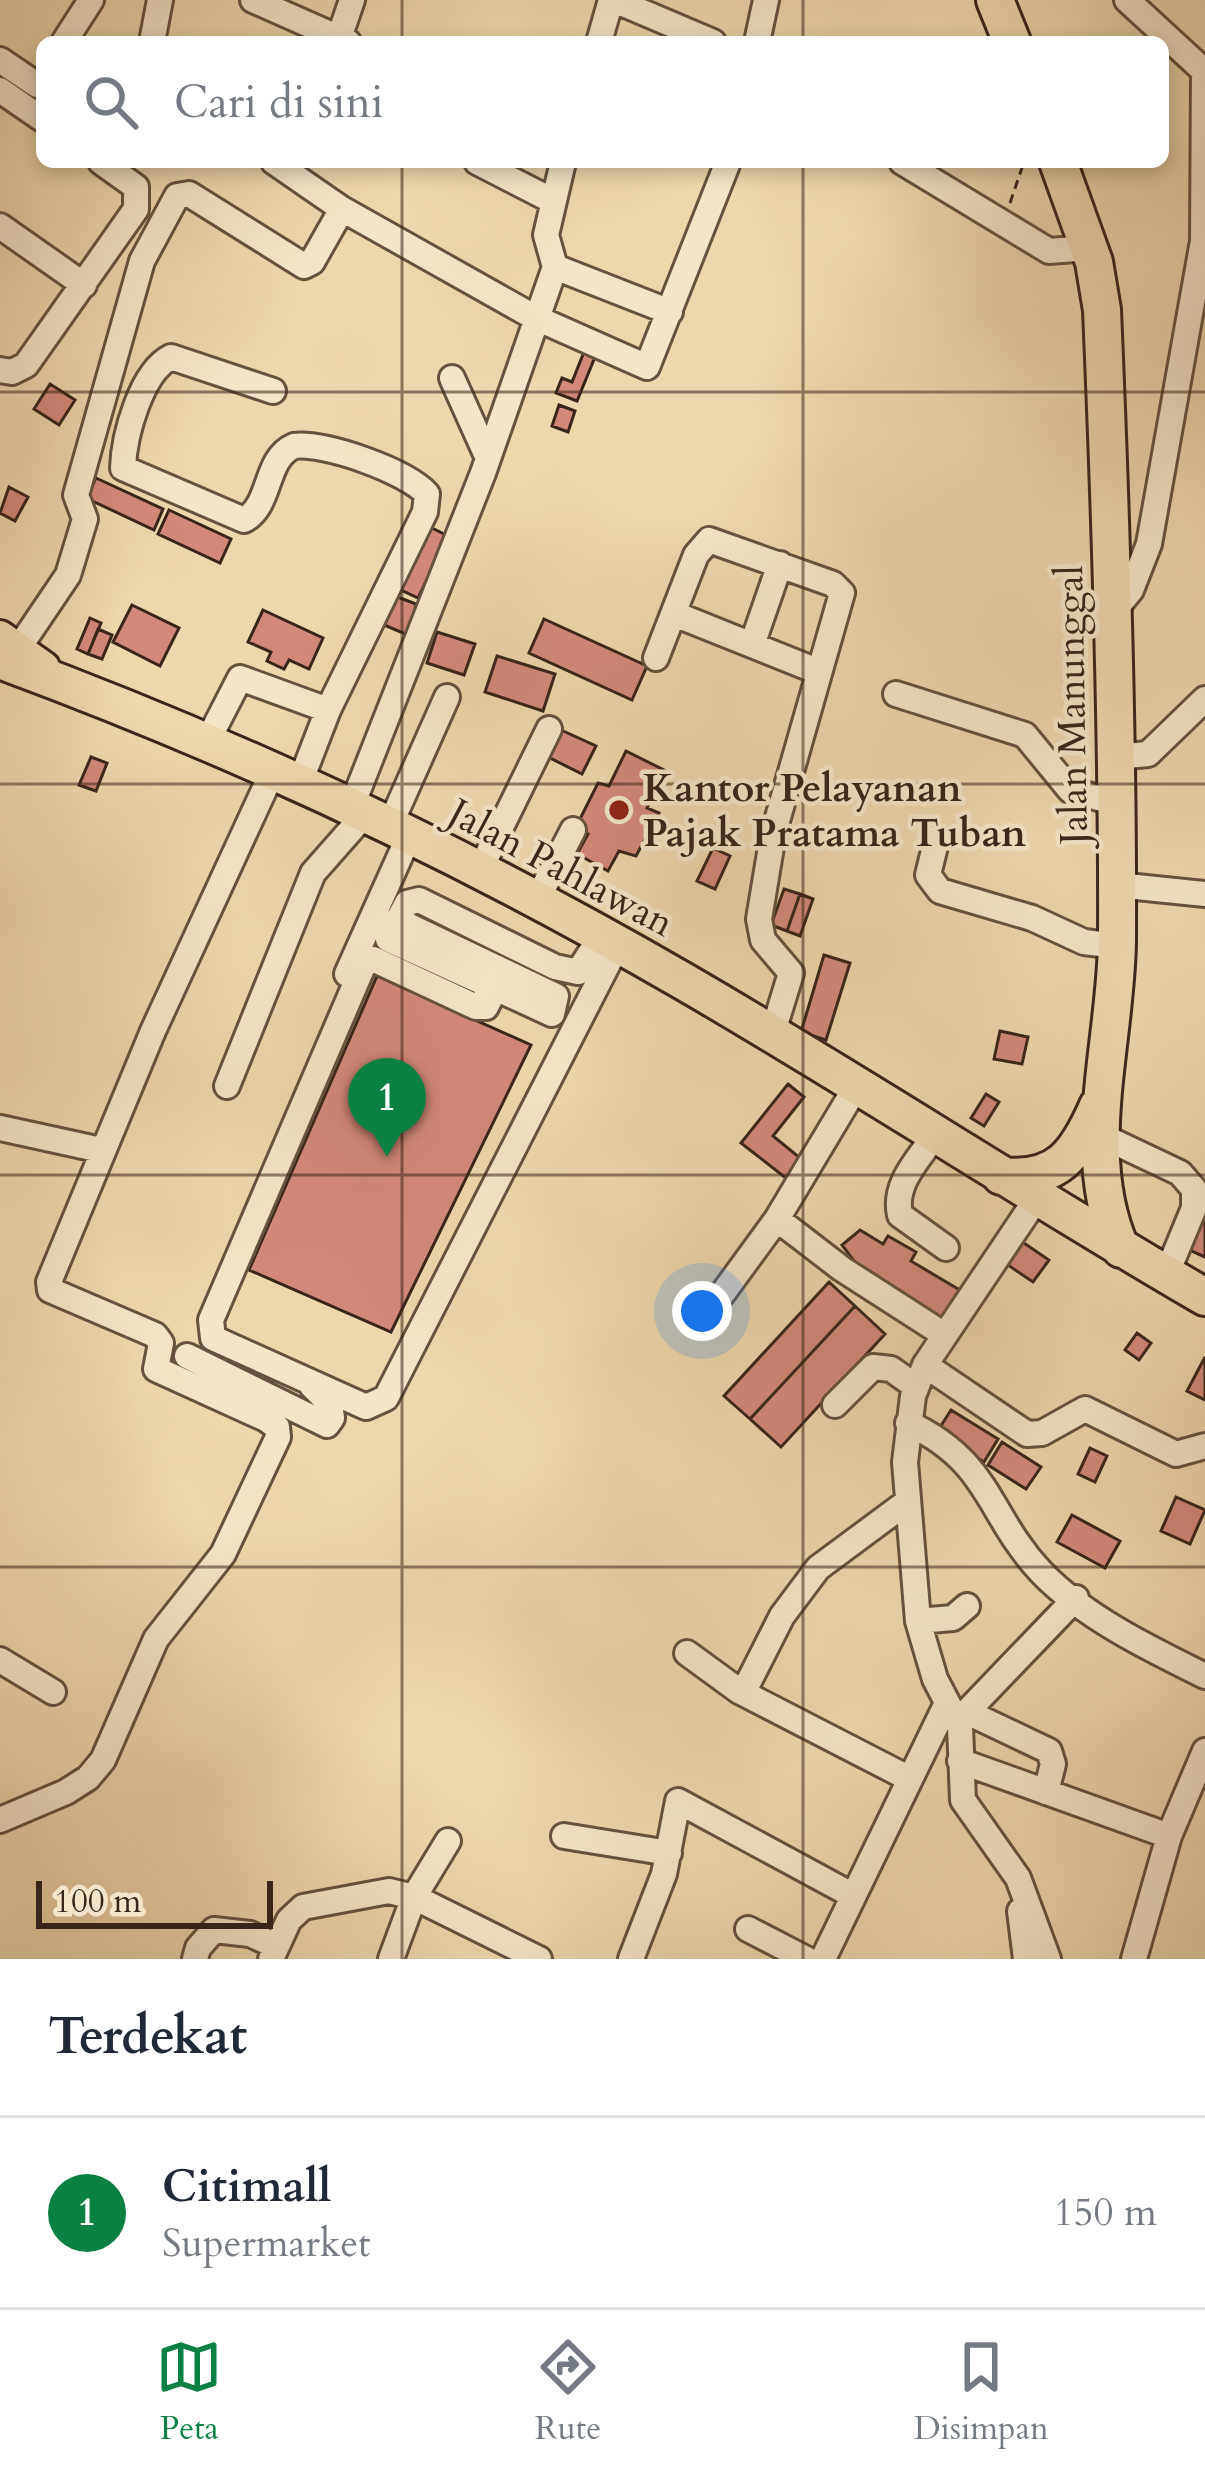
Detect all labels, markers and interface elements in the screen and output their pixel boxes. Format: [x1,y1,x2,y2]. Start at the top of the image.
search box [36,36,1169,168]
icon: search [78,69,144,135]
text: Cari di sini [174,72,384,133]
street label: Jalan Manunggal [1043,565,1101,850]
place label: Kantor Pelayanan Pajak Pratama Tuban [643,762,1026,860]
street label: Jalan Pahlawan [435,784,683,950]
marker: Kantor Pelayanan Pajak Pratama Tuban [606,797,632,823]
pin: 1 [348,1058,426,1157]
your location [672,1281,732,1341]
scale bar [36,1875,273,1928]
text: 100 m [54,1879,141,1924]
text: Terdekat [48,2002,247,2072]
text: Citimall [162,2156,331,2217]
text: 1 [77,2186,97,2239]
text: 150 m [1054,2186,1157,2239]
text: Supermarket [162,2217,371,2270]
tab: Peta [156,2334,222,2451]
tab: Rute [535,2334,601,2451]
tab: Disimpan [914,2334,1049,2451]

